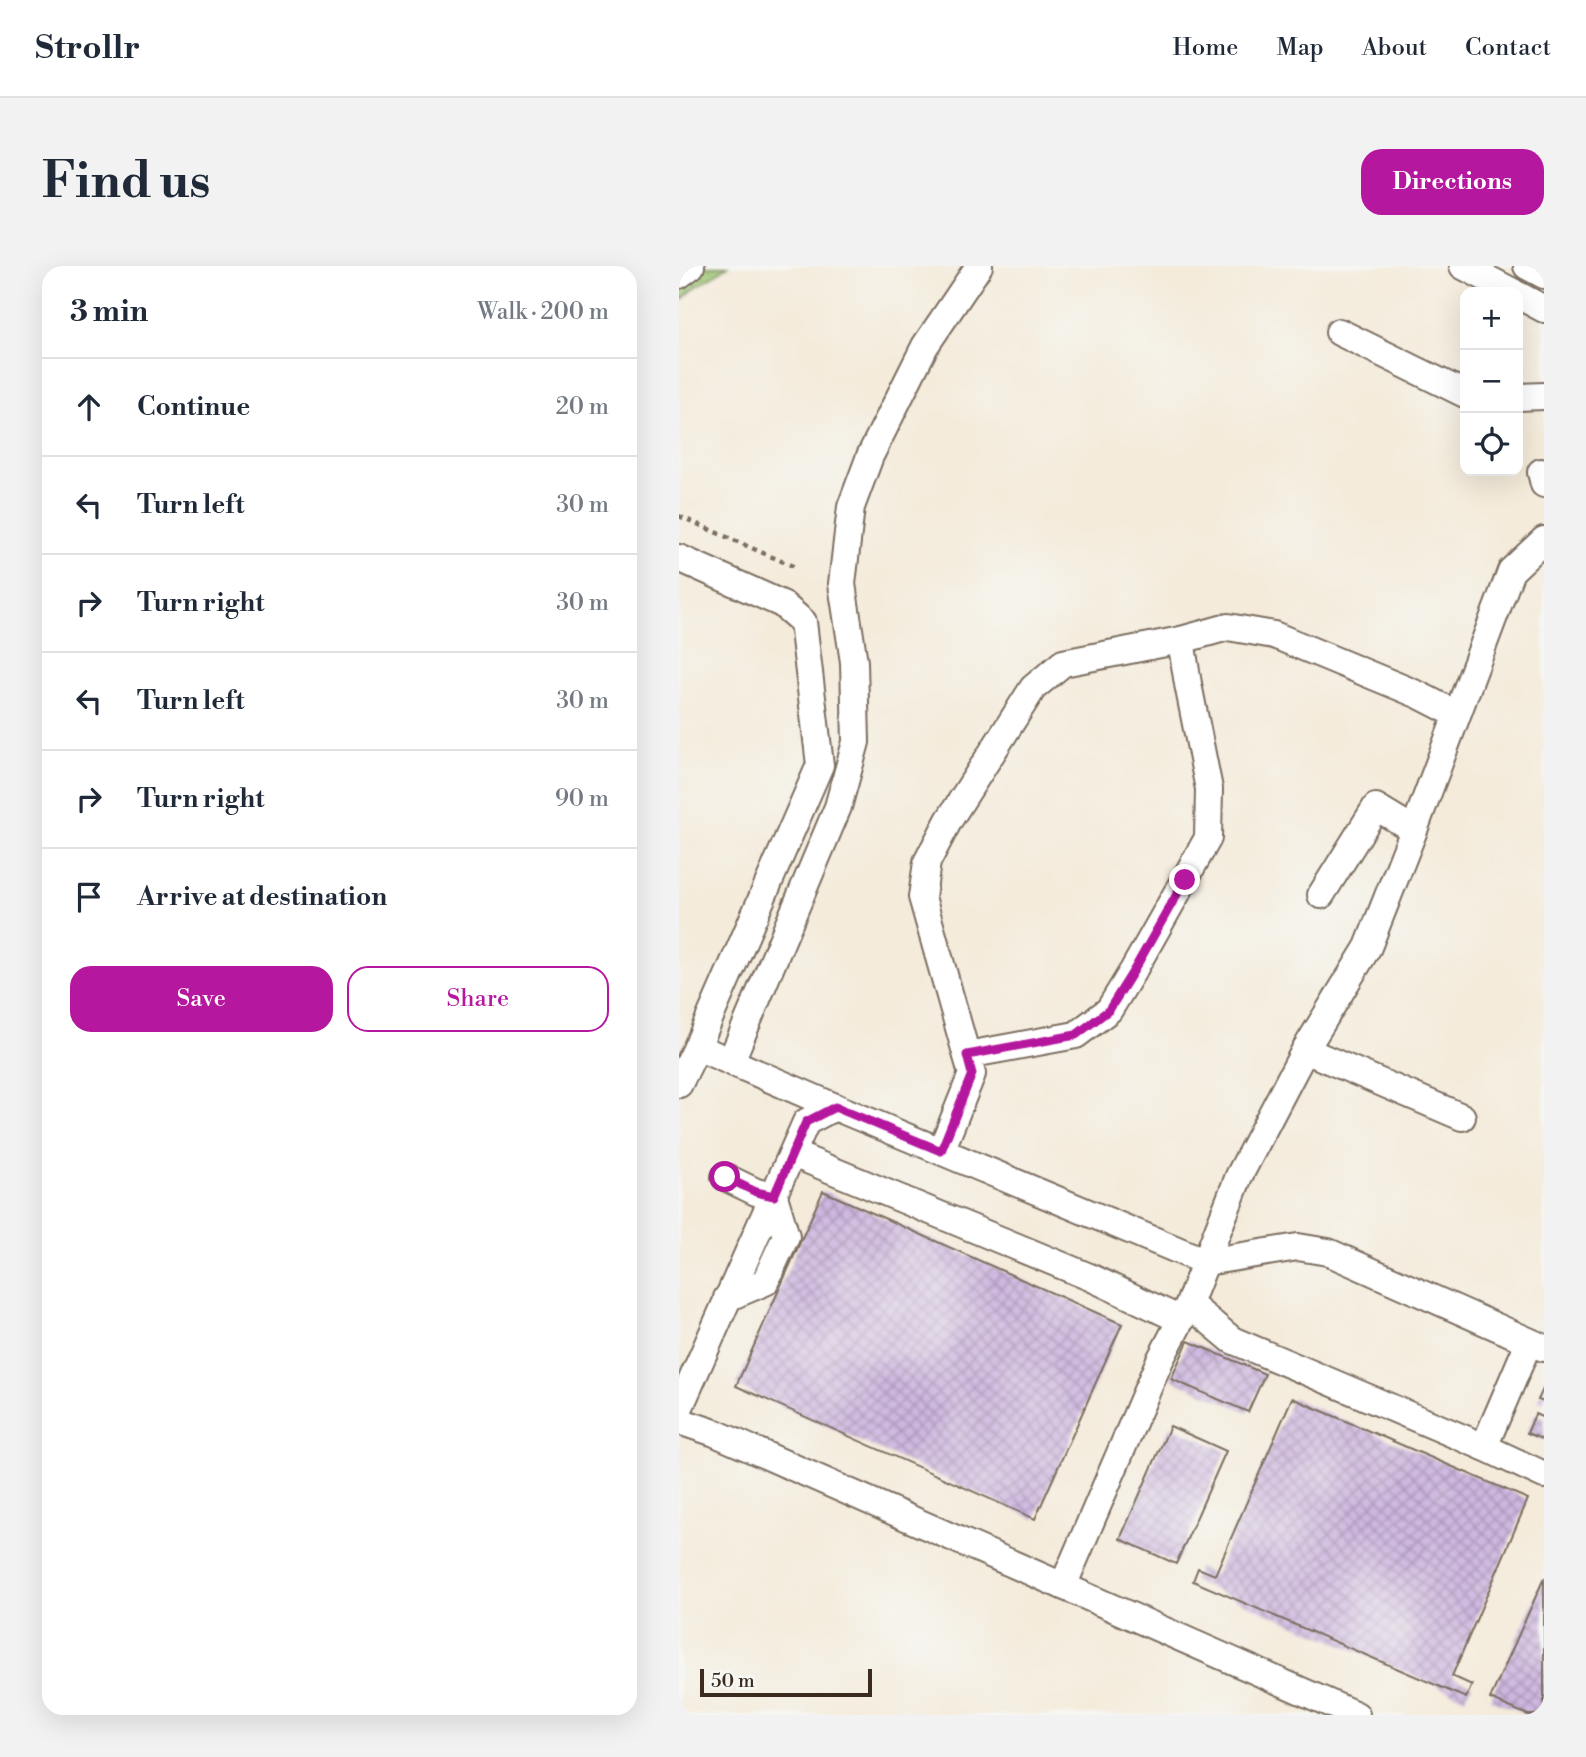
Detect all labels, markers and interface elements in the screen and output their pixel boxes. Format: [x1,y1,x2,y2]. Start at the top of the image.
text: Strollr [35,28,140,69]
text: Home [1173,33,1238,63]
text: Map [1276,33,1324,63]
text: About [1362,33,1427,63]
text: Contact [1465,33,1551,63]
button: Directions [1361,149,1544,215]
text: Find us [42,152,211,213]
map controls [1460,287,1523,476]
button: + [1460,287,1523,350]
text: 3 min [70,293,148,331]
text: Walk · 200 m [477,298,609,326]
button: − [1460,350,1523,413]
icon: ahead [70,388,108,426]
text: Continue [137,391,250,423]
text: 20 m [556,393,609,421]
button: locate [1460,413,1523,476]
icon: left [70,486,108,524]
text: Turn left [137,489,245,521]
text: 30 m [556,491,609,519]
icon: right [70,584,108,622]
text: Turn right [137,587,265,619]
text: 30 m [556,589,609,617]
icon: left [70,682,108,720]
text: Turn left [137,685,245,717]
text: 30 m [556,687,609,715]
icon: right [70,780,108,818]
text: Turn right [137,783,265,815]
text: 90 m [555,785,609,813]
route end [1169,864,1200,895]
icon: arrive [70,878,108,916]
text: Arrive at destination [137,881,387,913]
button: Save [70,966,333,1032]
button: Share [347,966,609,1032]
route start [709,1161,740,1192]
scale bar [700,1666,871,1698]
text: 50 m [711,1669,755,1693]

